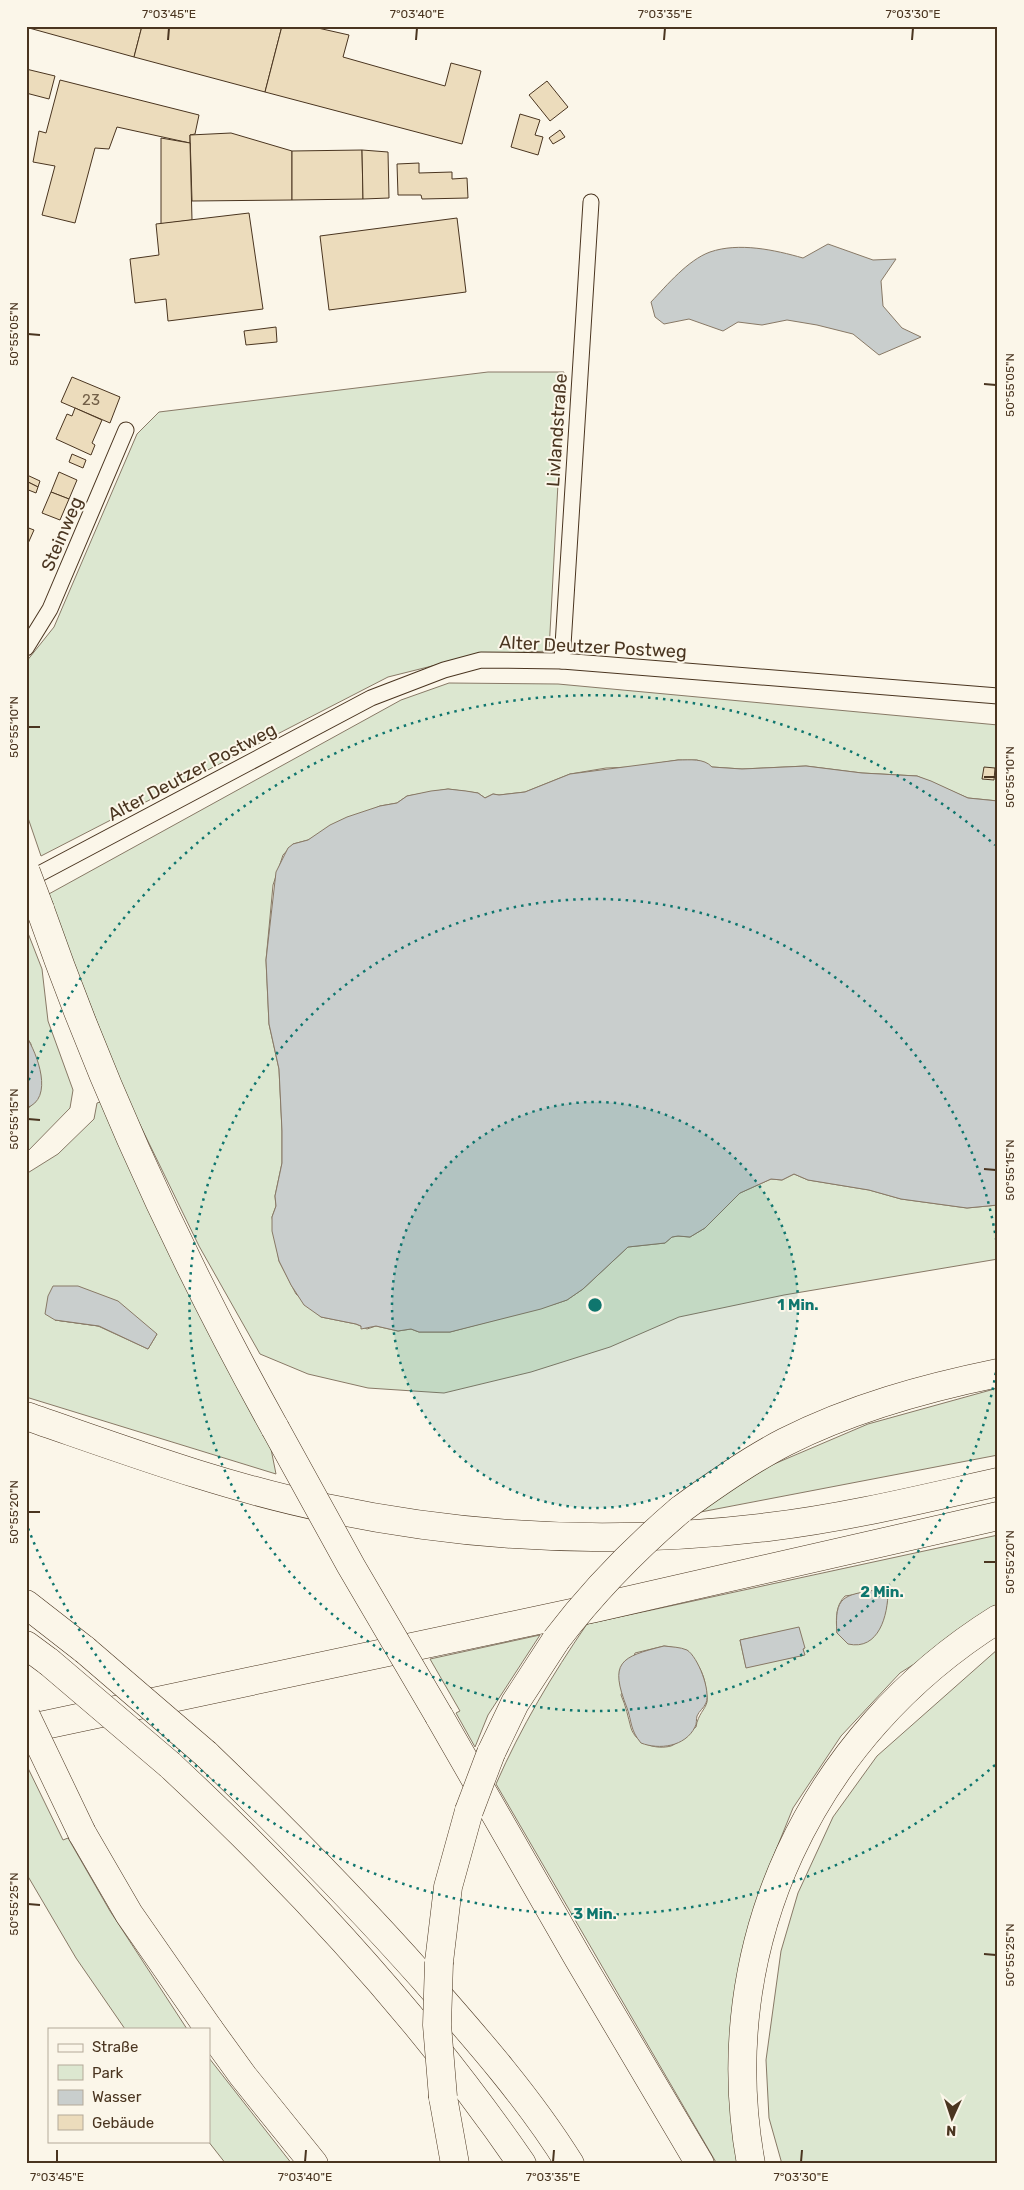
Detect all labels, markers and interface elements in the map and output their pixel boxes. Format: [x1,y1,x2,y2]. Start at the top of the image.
text: 7°03'45"E [142,7,196,21]
text: 7°03'40"E [390,7,444,21]
text: 7°03'35"E [638,7,692,21]
text: 7°03'30"E [886,7,940,21]
text: 50°55'05"N [7,302,21,366]
text: 50°55'05"N [1003,353,1017,417]
street label: Livlandstraße [542,372,572,488]
house number: 23 [82,391,100,409]
street label: Steinweg [37,494,87,574]
street label: Alter Deutzer Postweg [499,631,687,663]
text: 50°55'10"N [7,696,21,758]
street label: Alter Deutzer Postweg [104,718,280,826]
text: 50°55'10"N [1003,746,1017,808]
text: 50°55'15"N [7,1088,21,1150]
text: 50°55'15"N [1003,1139,1017,1201]
centre of rings [586,1296,604,1314]
text: 1 Min. [777,1296,819,1314]
text: 50°55'20"N [7,1480,21,1544]
text: 50°55'20"N [1003,1530,1017,1594]
text: 2 Min. [860,1583,904,1601]
text: 50°55'25"N [7,1872,21,1936]
text: 3 Min. [573,1905,617,1923]
text: 50°55'25"N [1003,1923,1017,1987]
legend [48,2028,210,2142]
text: Straße [92,2038,138,2056]
text: Park [92,2064,123,2082]
text: Wasser [92,2088,142,2106]
north arrow [926,2092,976,2142]
text: Gebäude [92,2114,154,2132]
text: N [946,2122,957,2139]
text: 7°03'45"E [30,2170,84,2184]
text: 7°03'40"E [278,2170,332,2184]
text: 7°03'35"E [526,2170,580,2184]
text: 7°03'30"E [774,2170,828,2184]

